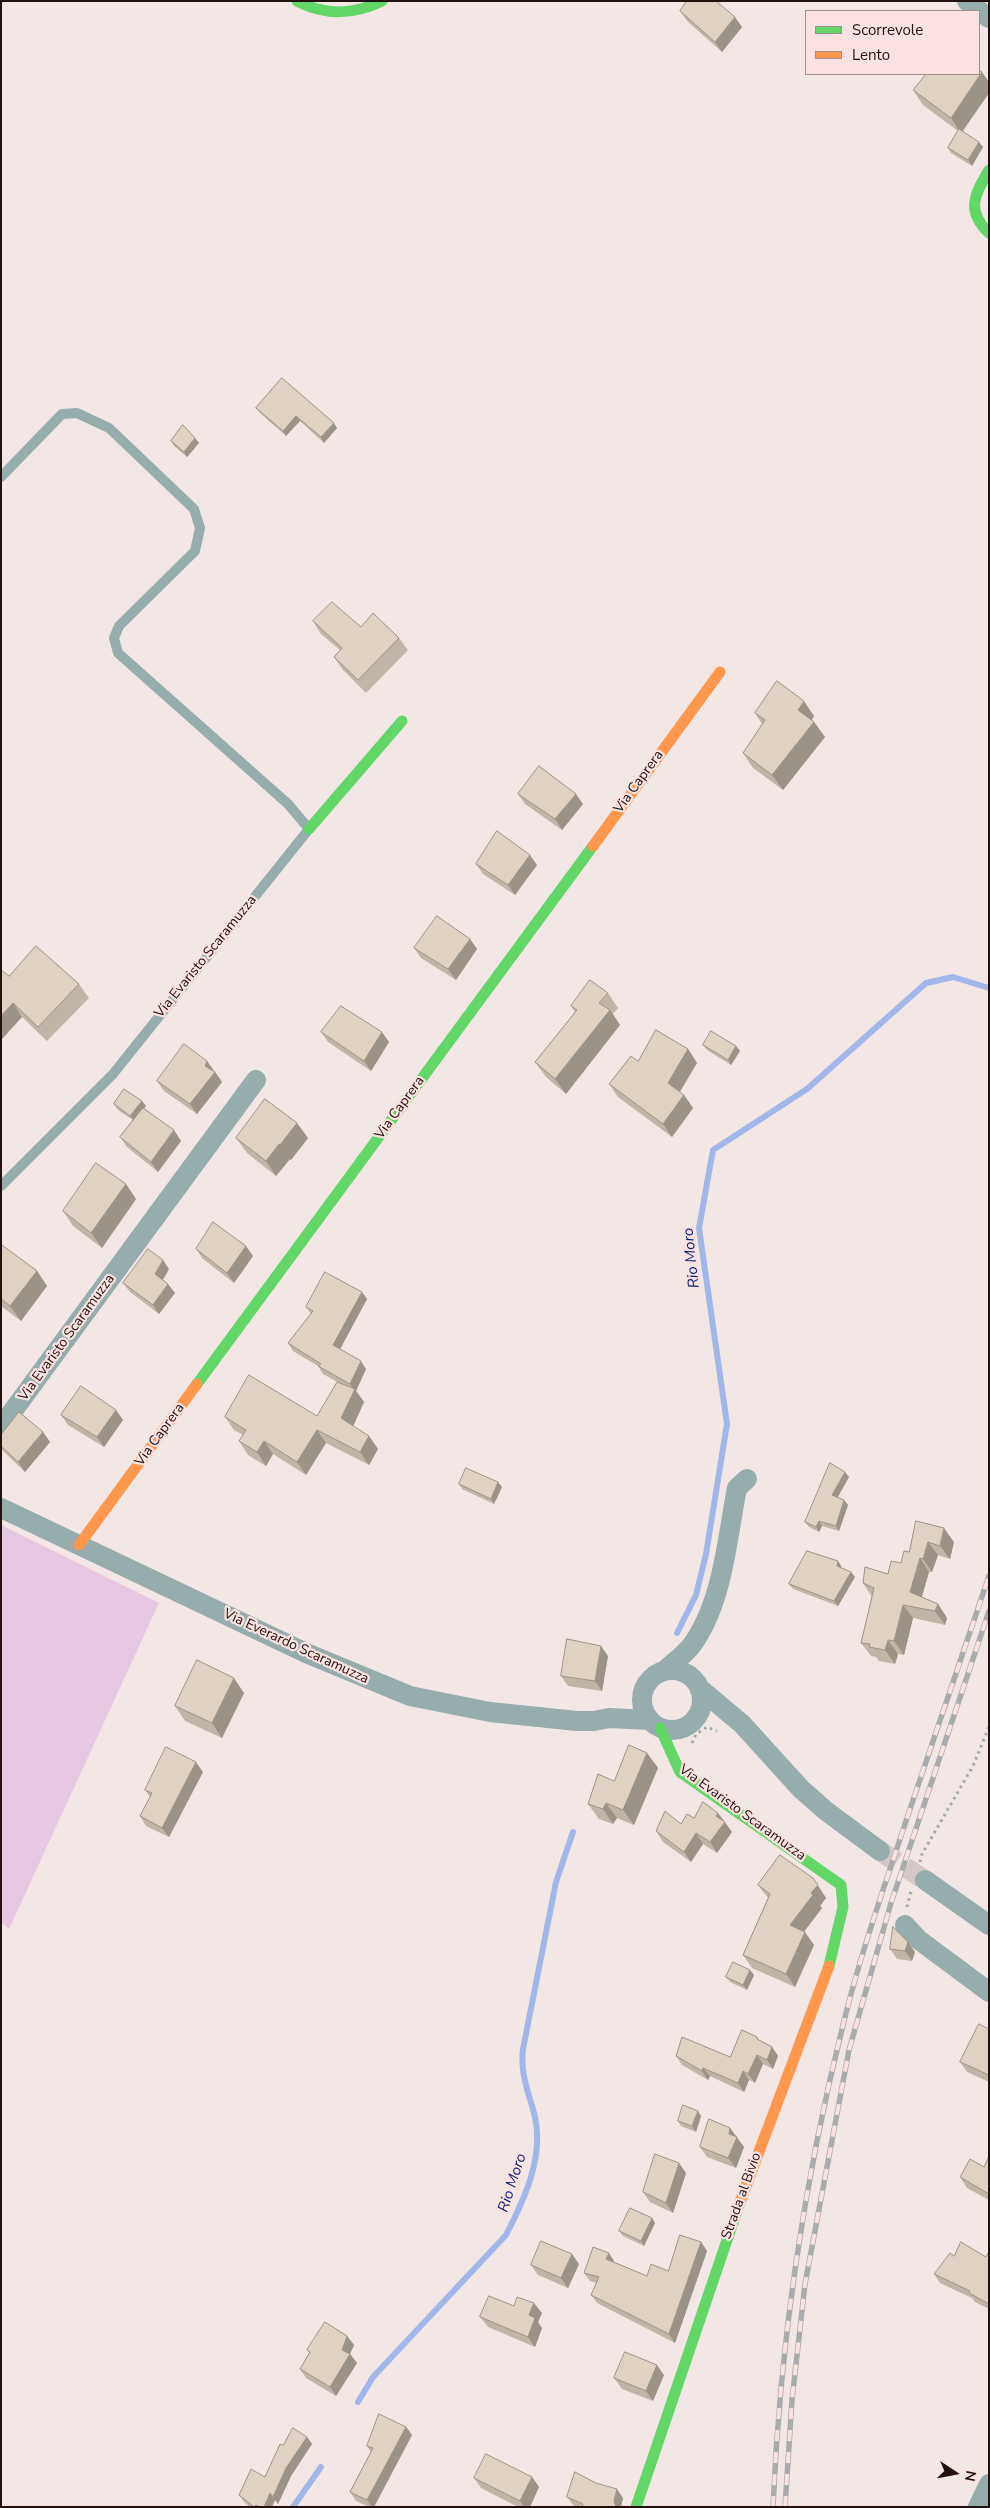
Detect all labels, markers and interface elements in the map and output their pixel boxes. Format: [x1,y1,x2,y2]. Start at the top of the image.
legend [805,10,980,75]
text: Scorrevole [852,20,923,40]
text: Lento [852,45,890,65]
street label: Via Caprera [611,747,667,817]
street label: Via Evaristo Scaramuzza [151,892,261,1022]
street label: Via Caprera [372,1073,428,1143]
water label: Rio Moro [680,1227,704,1289]
street label: Via Evaristo Scaramuzza [15,1271,119,1405]
street label: Via Caprera [132,1400,188,1470]
street label: Via Everardo Scaramuzza [221,1606,371,1688]
street label: Via Evaristo Scaramuzza [675,1761,809,1865]
street label: Strada al Bivio [719,2150,765,2242]
water label: Rio Moro [495,2151,531,2215]
north arrow [930,2448,980,2498]
text: N [960,2469,981,2483]

